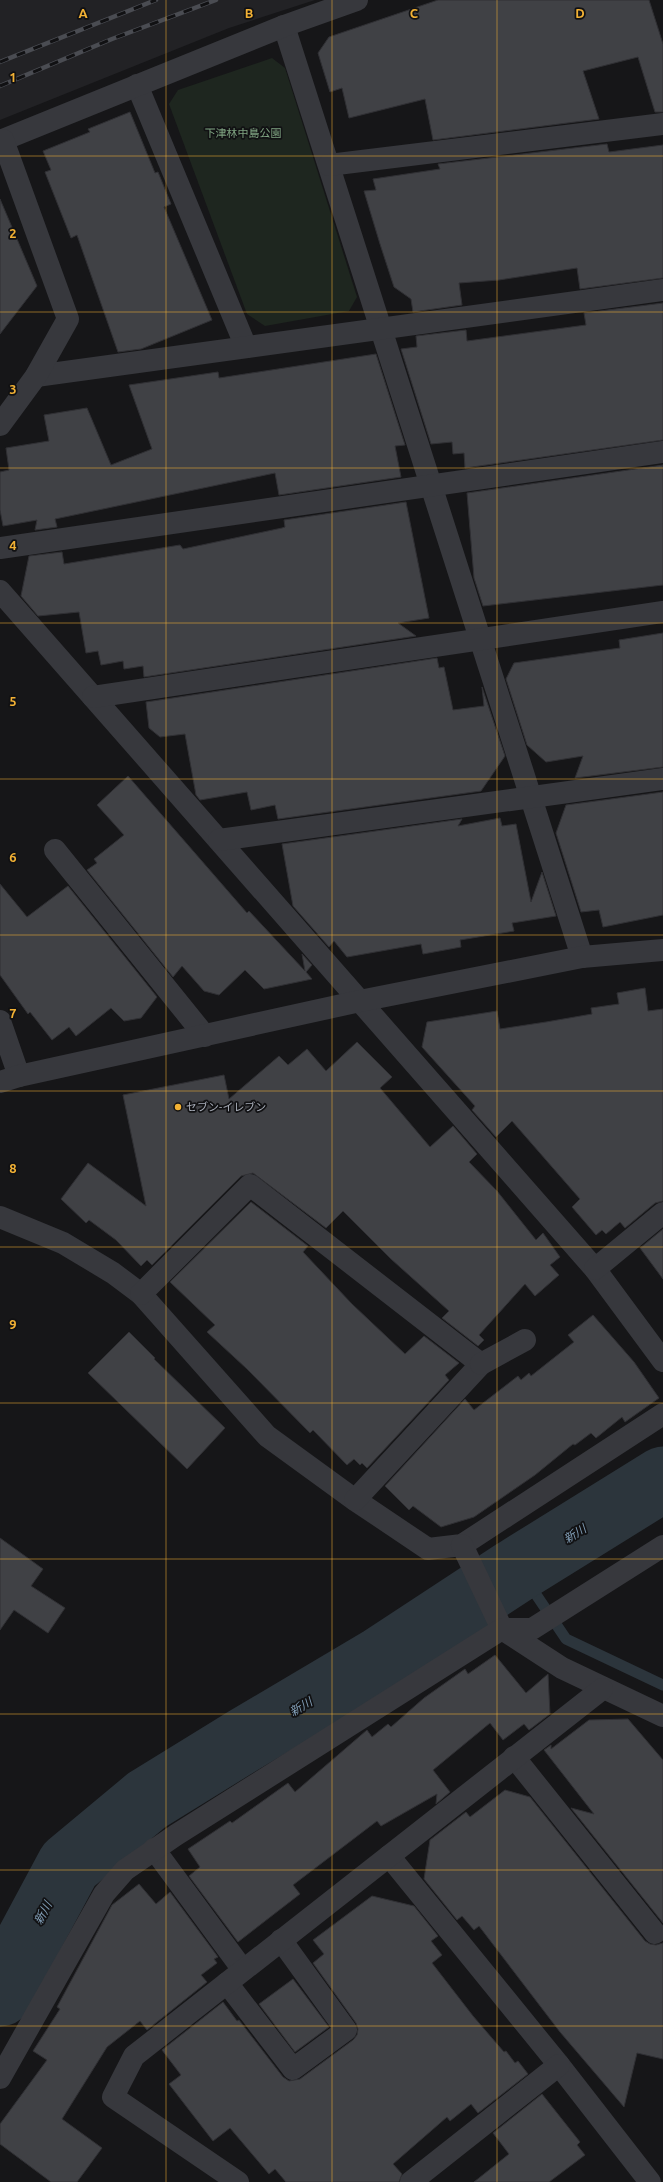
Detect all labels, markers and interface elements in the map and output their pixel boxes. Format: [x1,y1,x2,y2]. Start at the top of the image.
text: A [78,6,88,20]
text: B [245,6,254,20]
text: C [410,6,419,20]
text: D [575,6,585,20]
text: 1 [9,70,17,84]
park label: 下津林中島公園 [205,127,282,139]
text: 2 [9,226,17,240]
text: 3 [9,382,17,396]
text: 4 [9,538,17,552]
text: 5 [9,694,17,708]
text: 6 [9,850,17,864]
text: 7 [9,1006,17,1020]
place label: セブン-イレブン [186,1101,266,1113]
marker: セブン-イレブン [173,1102,183,1112]
text: 8 [9,1161,17,1175]
text: 9 [9,1317,17,1331]
water label: 新川 [561,1521,590,1545]
water label: 新川 [287,1694,316,1718]
water label: 新川 [31,1897,55,1926]

